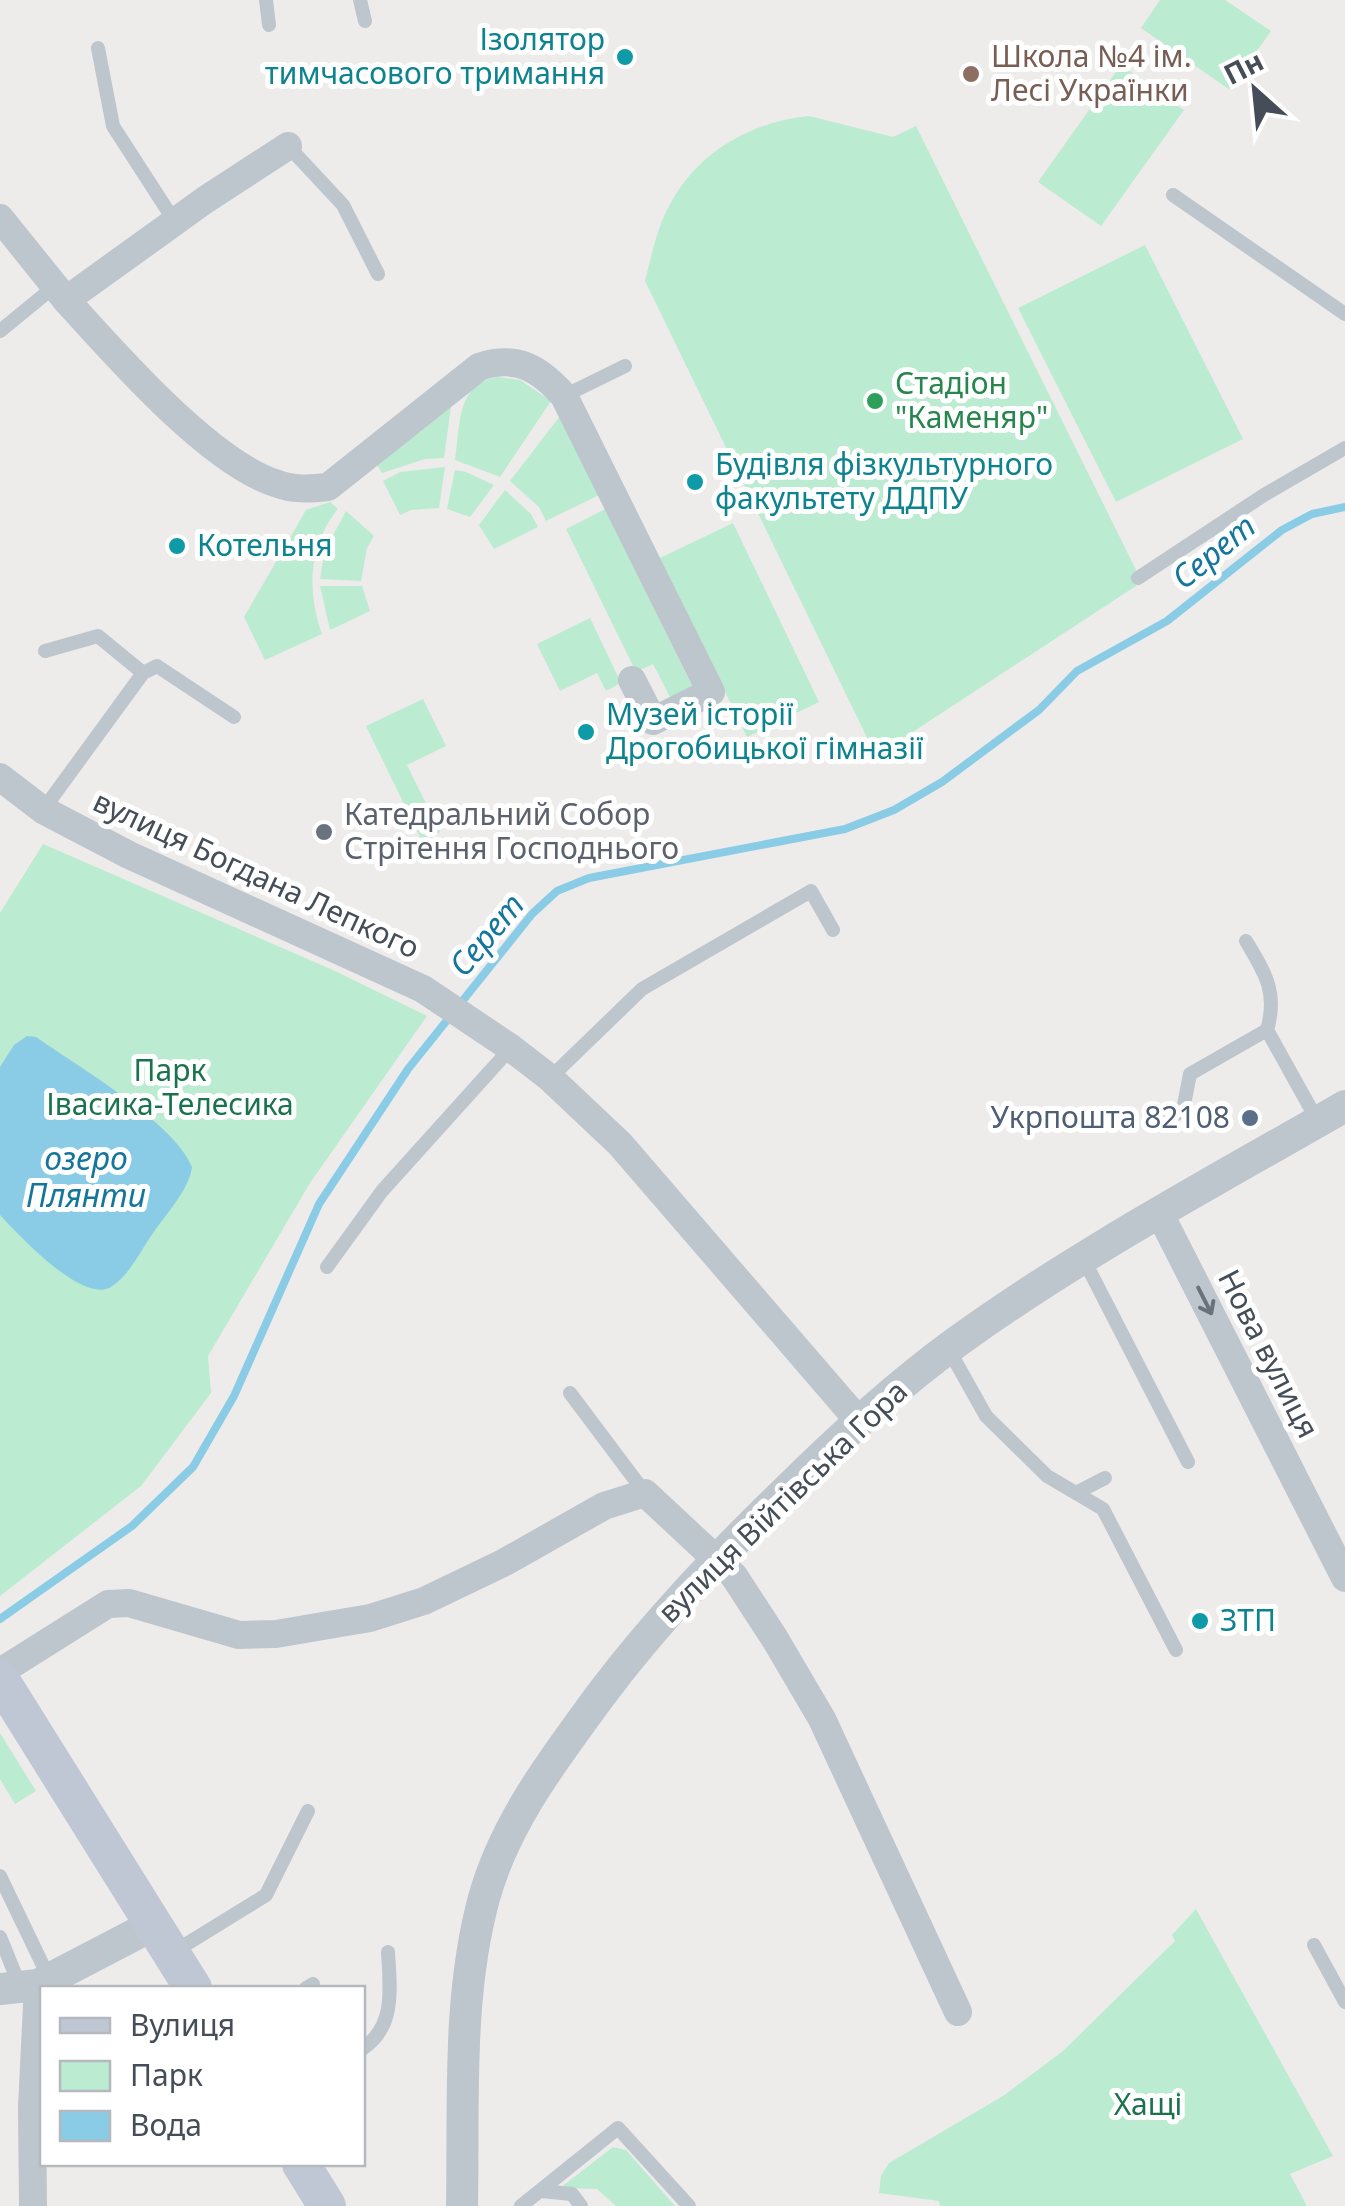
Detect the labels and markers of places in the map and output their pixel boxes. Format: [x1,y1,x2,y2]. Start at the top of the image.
place label: Ізолятор тимчасового тримання [265,18,605,93]
place label: Школа №4 ім. Лесі Українки [991,35,1192,110]
marker: Ізолятор тимчасового тримання [614,46,636,68]
marker: Школа №4 ім. Лесі Українки [960,63,982,85]
place label: Стадіон "Каменяр" [895,362,1048,437]
marker: Стадіон "Каменяр" [864,390,886,412]
place label: Будівля фізкультурного факультету ДДПУ [715,443,1053,518]
marker: Будівля фізкультурного факультету ДДПУ [684,471,706,493]
place label: Котельня [197,524,333,565]
marker: Котельня [166,535,188,557]
place label: Музей історії Дрогобицької гімназії [606,693,924,768]
marker: Музей історії Дрогобицької гімназії [575,721,597,743]
place label: Катедральний Собор Стрітення Господнього [344,793,679,868]
marker: Катедральний Собор Стрітення Господнього [313,821,335,843]
place label: Укрпошта 82108 [991,1096,1230,1137]
marker: Укрпошта 82108 [1239,1107,1261,1129]
place label: ЗТП [1220,1599,1276,1640]
marker: ЗТП [1189,1610,1211,1632]

